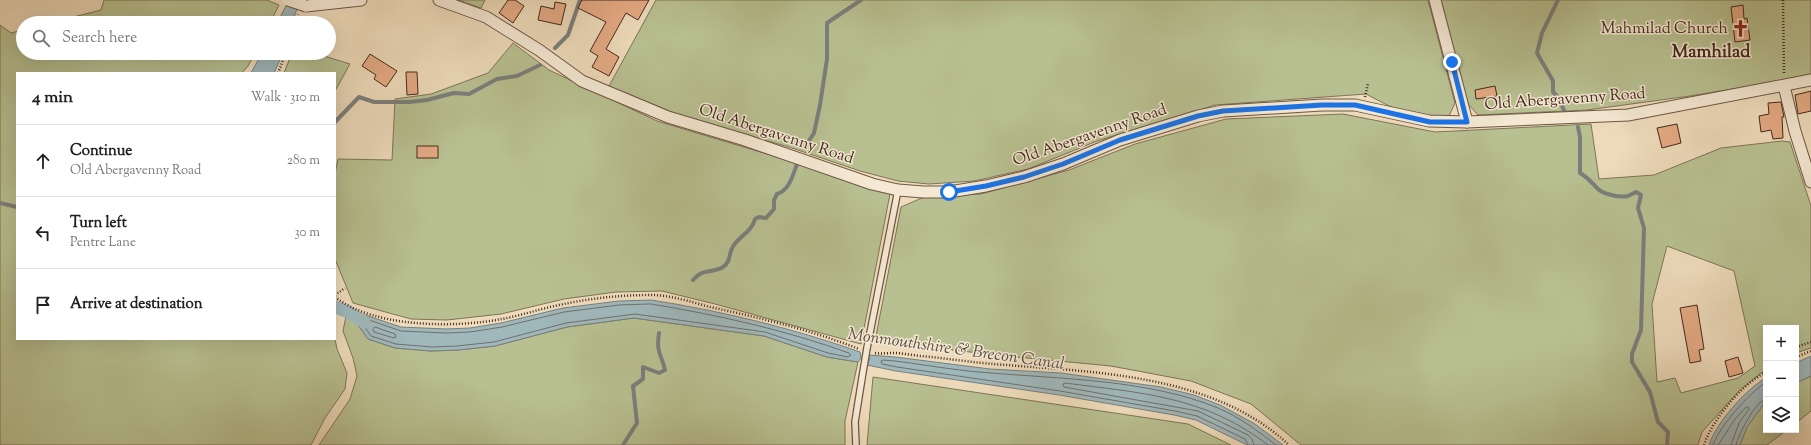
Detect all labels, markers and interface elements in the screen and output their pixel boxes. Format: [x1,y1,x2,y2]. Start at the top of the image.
search box [16,16,336,60]
place label: Mahmilad Church [1601,18,1729,41]
church icon: Mahmilad Church [1731,19,1751,39]
icon: search [30,27,52,49]
text: Search here [62,28,137,49]
district label: Mamhilad [1672,40,1751,66]
route end [1443,53,1461,71]
street label: Old Abergavenny Road [1484,83,1646,117]
text: 4 min [32,86,73,110]
text: Walk · 310 m [251,89,320,107]
street label: Old Abergavenny Road [696,99,856,171]
street label: Old Abergavenny Road [1010,99,1170,173]
text: Continue [70,141,132,162]
icon: ahead [32,150,54,172]
text: 280 m [287,152,320,170]
text: Old Abergavenny Road [70,162,201,180]
route start [940,183,958,201]
text: Turn left [70,213,127,234]
icon: left [32,222,54,244]
text: 30 m [294,224,320,242]
text: Pentre Lane [70,234,136,252]
icon: arrive [32,294,54,316]
text: Arrive at destination [70,294,203,315]
water label: Monmouthshire & Brecon Canal [846,323,1066,377]
map controls [1763,325,1799,433]
button: + [1763,325,1799,361]
button: − [1763,361,1799,397]
button: layers [1763,397,1799,433]

